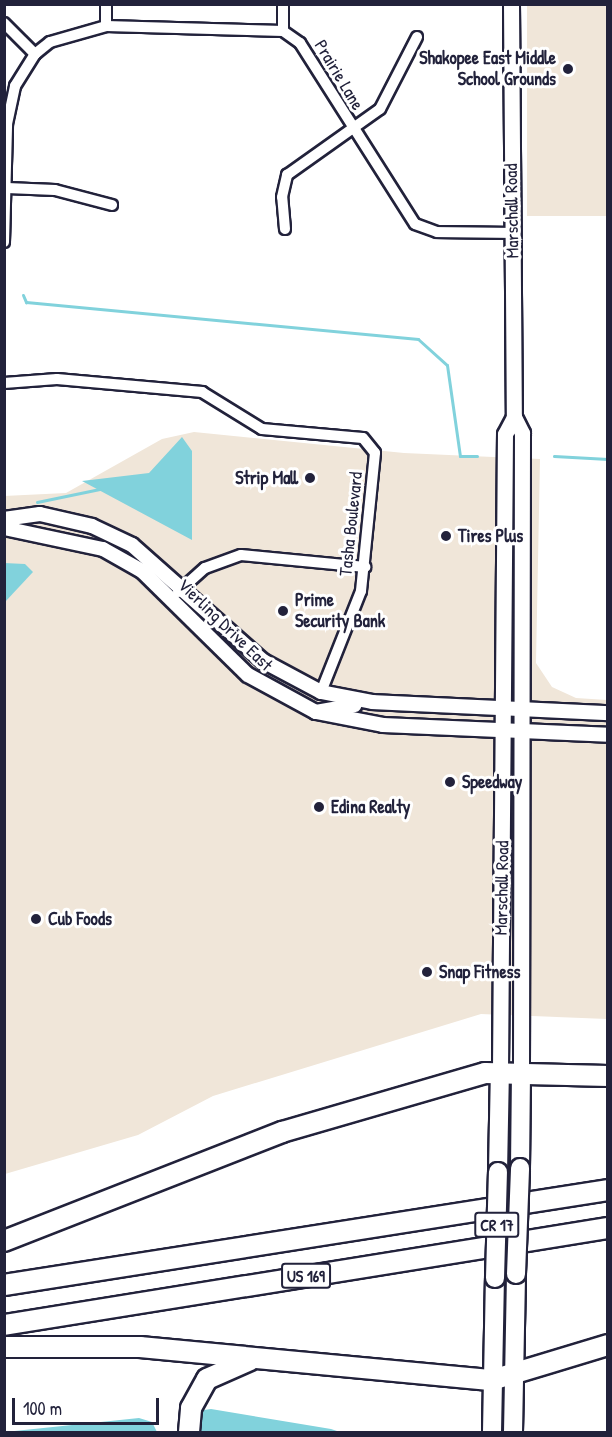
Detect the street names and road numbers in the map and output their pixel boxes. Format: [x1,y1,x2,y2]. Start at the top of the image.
street label: Prairie Lane [310,36,368,114]
street label: Marschall Road [500,164,524,258]
street label: Tasha Boulevard [335,471,367,577]
street label: Vierling Drive East [173,574,277,676]
street label: Marschall Road [490,841,514,935]
road number: CR 17 [473,1212,521,1238]
road number: US 169 [280,1263,332,1289]

